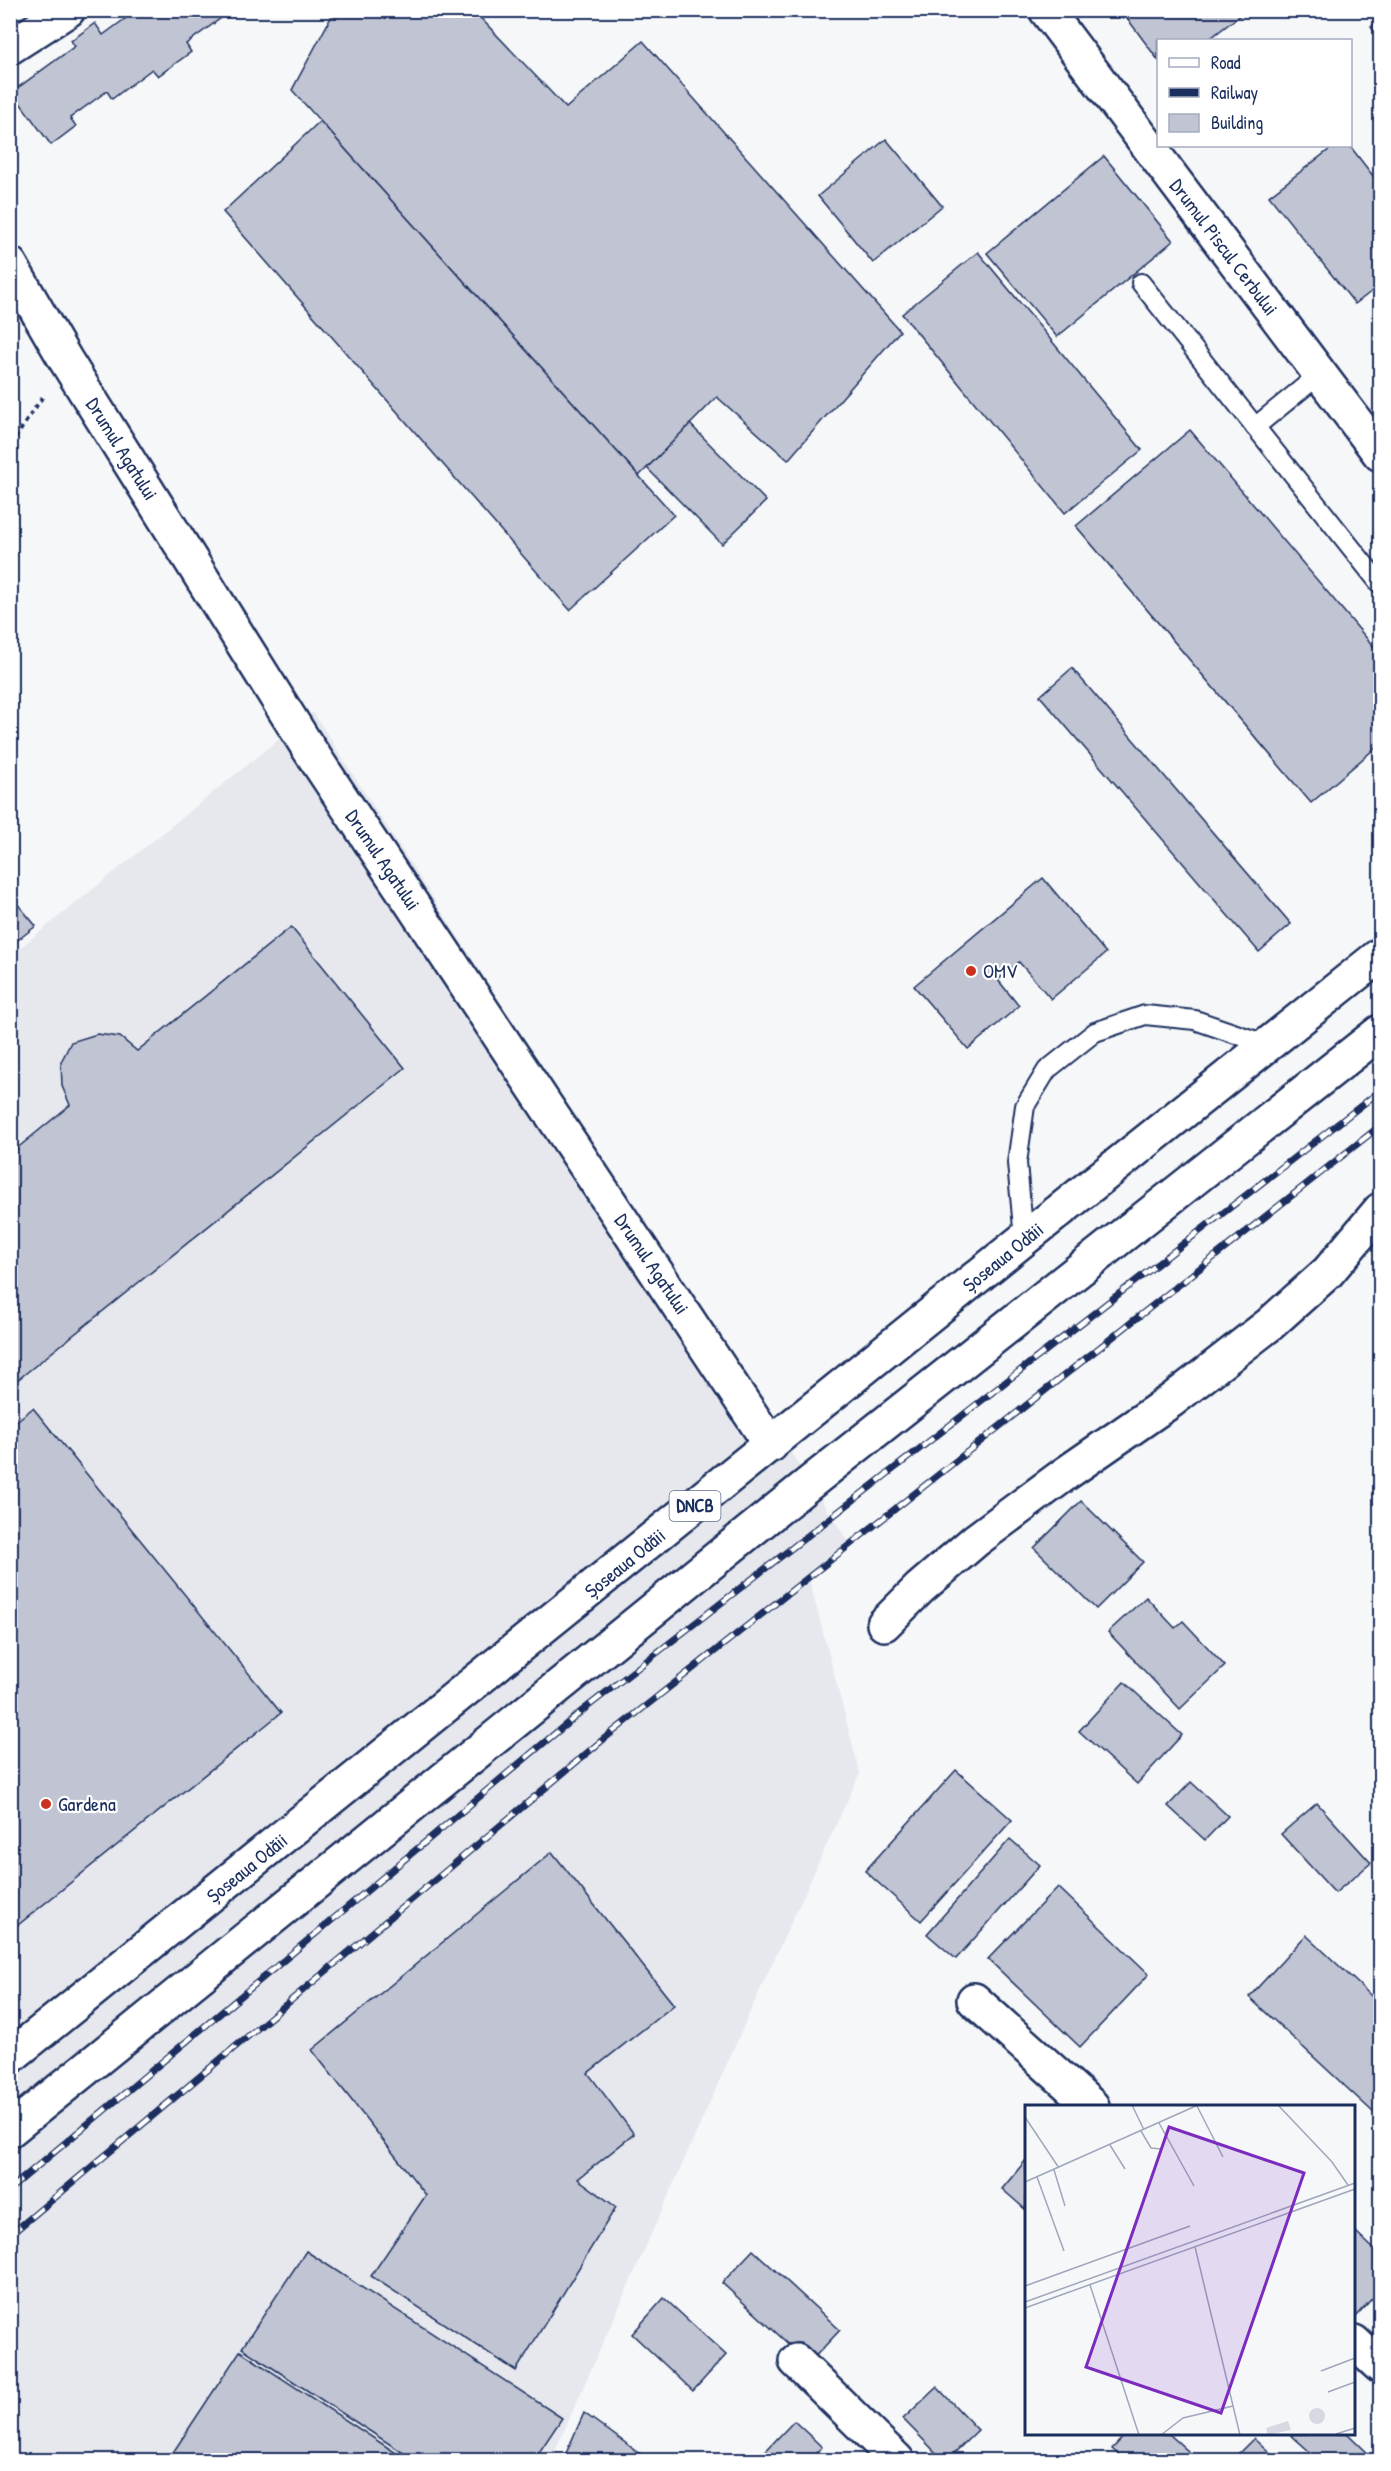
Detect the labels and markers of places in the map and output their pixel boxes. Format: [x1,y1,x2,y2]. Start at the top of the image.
place label: OMV [983,957,1018,984]
marker: OMV [964,964,978,978]
place label: Gardena [58,1790,116,1817]
marker: Gardena [39,1797,53,1811]

